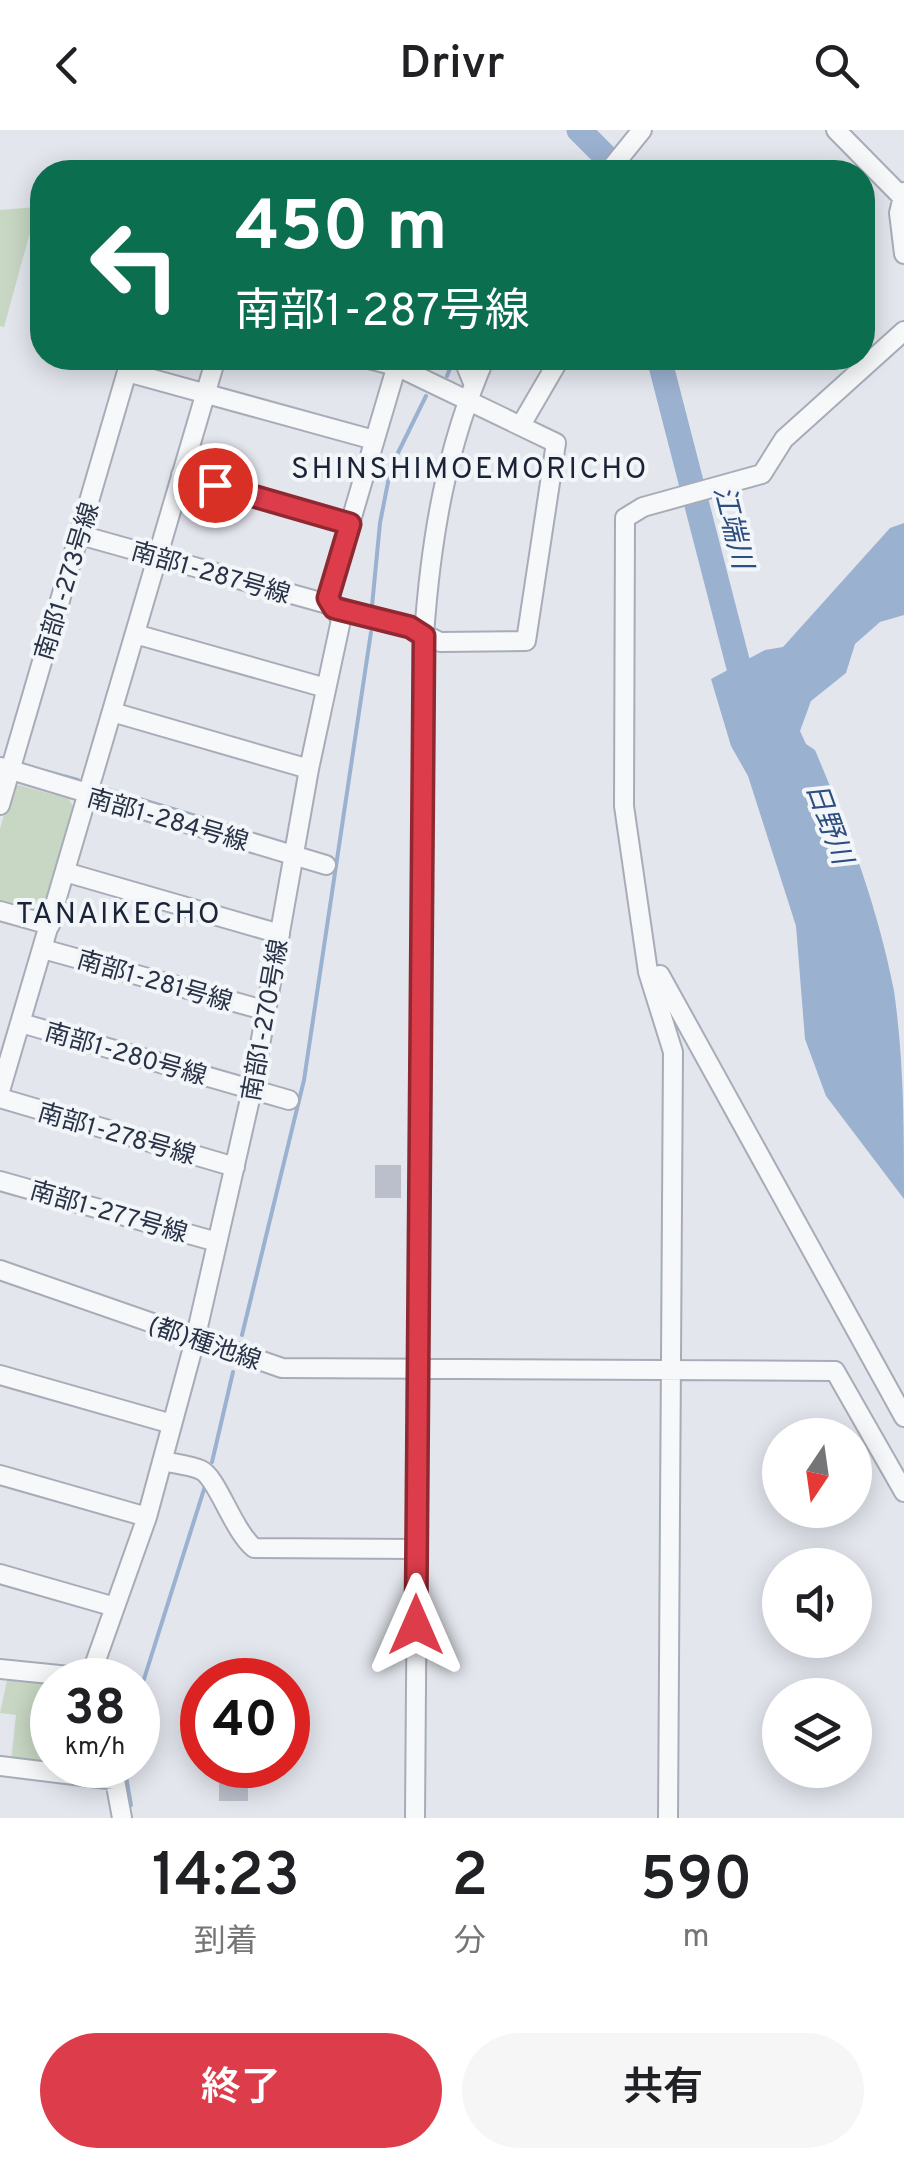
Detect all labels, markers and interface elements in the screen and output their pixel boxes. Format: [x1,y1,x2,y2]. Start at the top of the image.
text: Drivr [399,37,505,94]
icon: back [40,38,95,93]
icon: search [809,38,864,93]
text: 450 m [235,186,447,275]
icon: left [70,200,200,330]
text: 南部1-287号線 [235,285,530,342]
pin [173,443,258,528]
district label: SHINSHIMOEMORICHO [291,452,649,489]
icon: arrive [188,458,243,513]
water label: 江端川 [703,483,759,576]
street label: 南部1-273号線 [30,499,108,665]
street label: 南部1-287号線 [127,537,293,613]
water label: 日野川 [796,778,859,872]
street label: 南部1-284号線 [83,784,252,860]
district label: TANAIKECHO [16,897,222,934]
street label: 南部1-270号線 [237,937,297,1104]
street label: 南部1-281号線 [73,945,236,1020]
street label: 南部1-280号線 [41,1018,210,1094]
street label: 南部1-278号線 [33,1098,199,1174]
street label: 南部1-277号線 [26,1176,191,1252]
street label: (都)種池線 [143,1311,265,1379]
north arrow [762,1418,872,1528]
map controls [762,1418,872,1788]
button: sound [762,1548,872,1658]
position arrow [364,1573,468,1677]
speed limit sign: 40 [180,1658,310,1788]
button: layers [762,1678,872,1788]
text: 38 [64,1679,126,1742]
text: km/h [65,1732,125,1764]
text: 14:23 [152,1841,300,1917]
text: 2 [452,1841,488,1917]
text: 590 [640,1845,752,1921]
text: m [683,1918,710,1958]
text: 到着 [194,1923,258,1963]
text: 分 [454,1923,486,1963]
button: 終了 [40,2033,442,2148]
button: 共有 [462,2033,864,2148]

